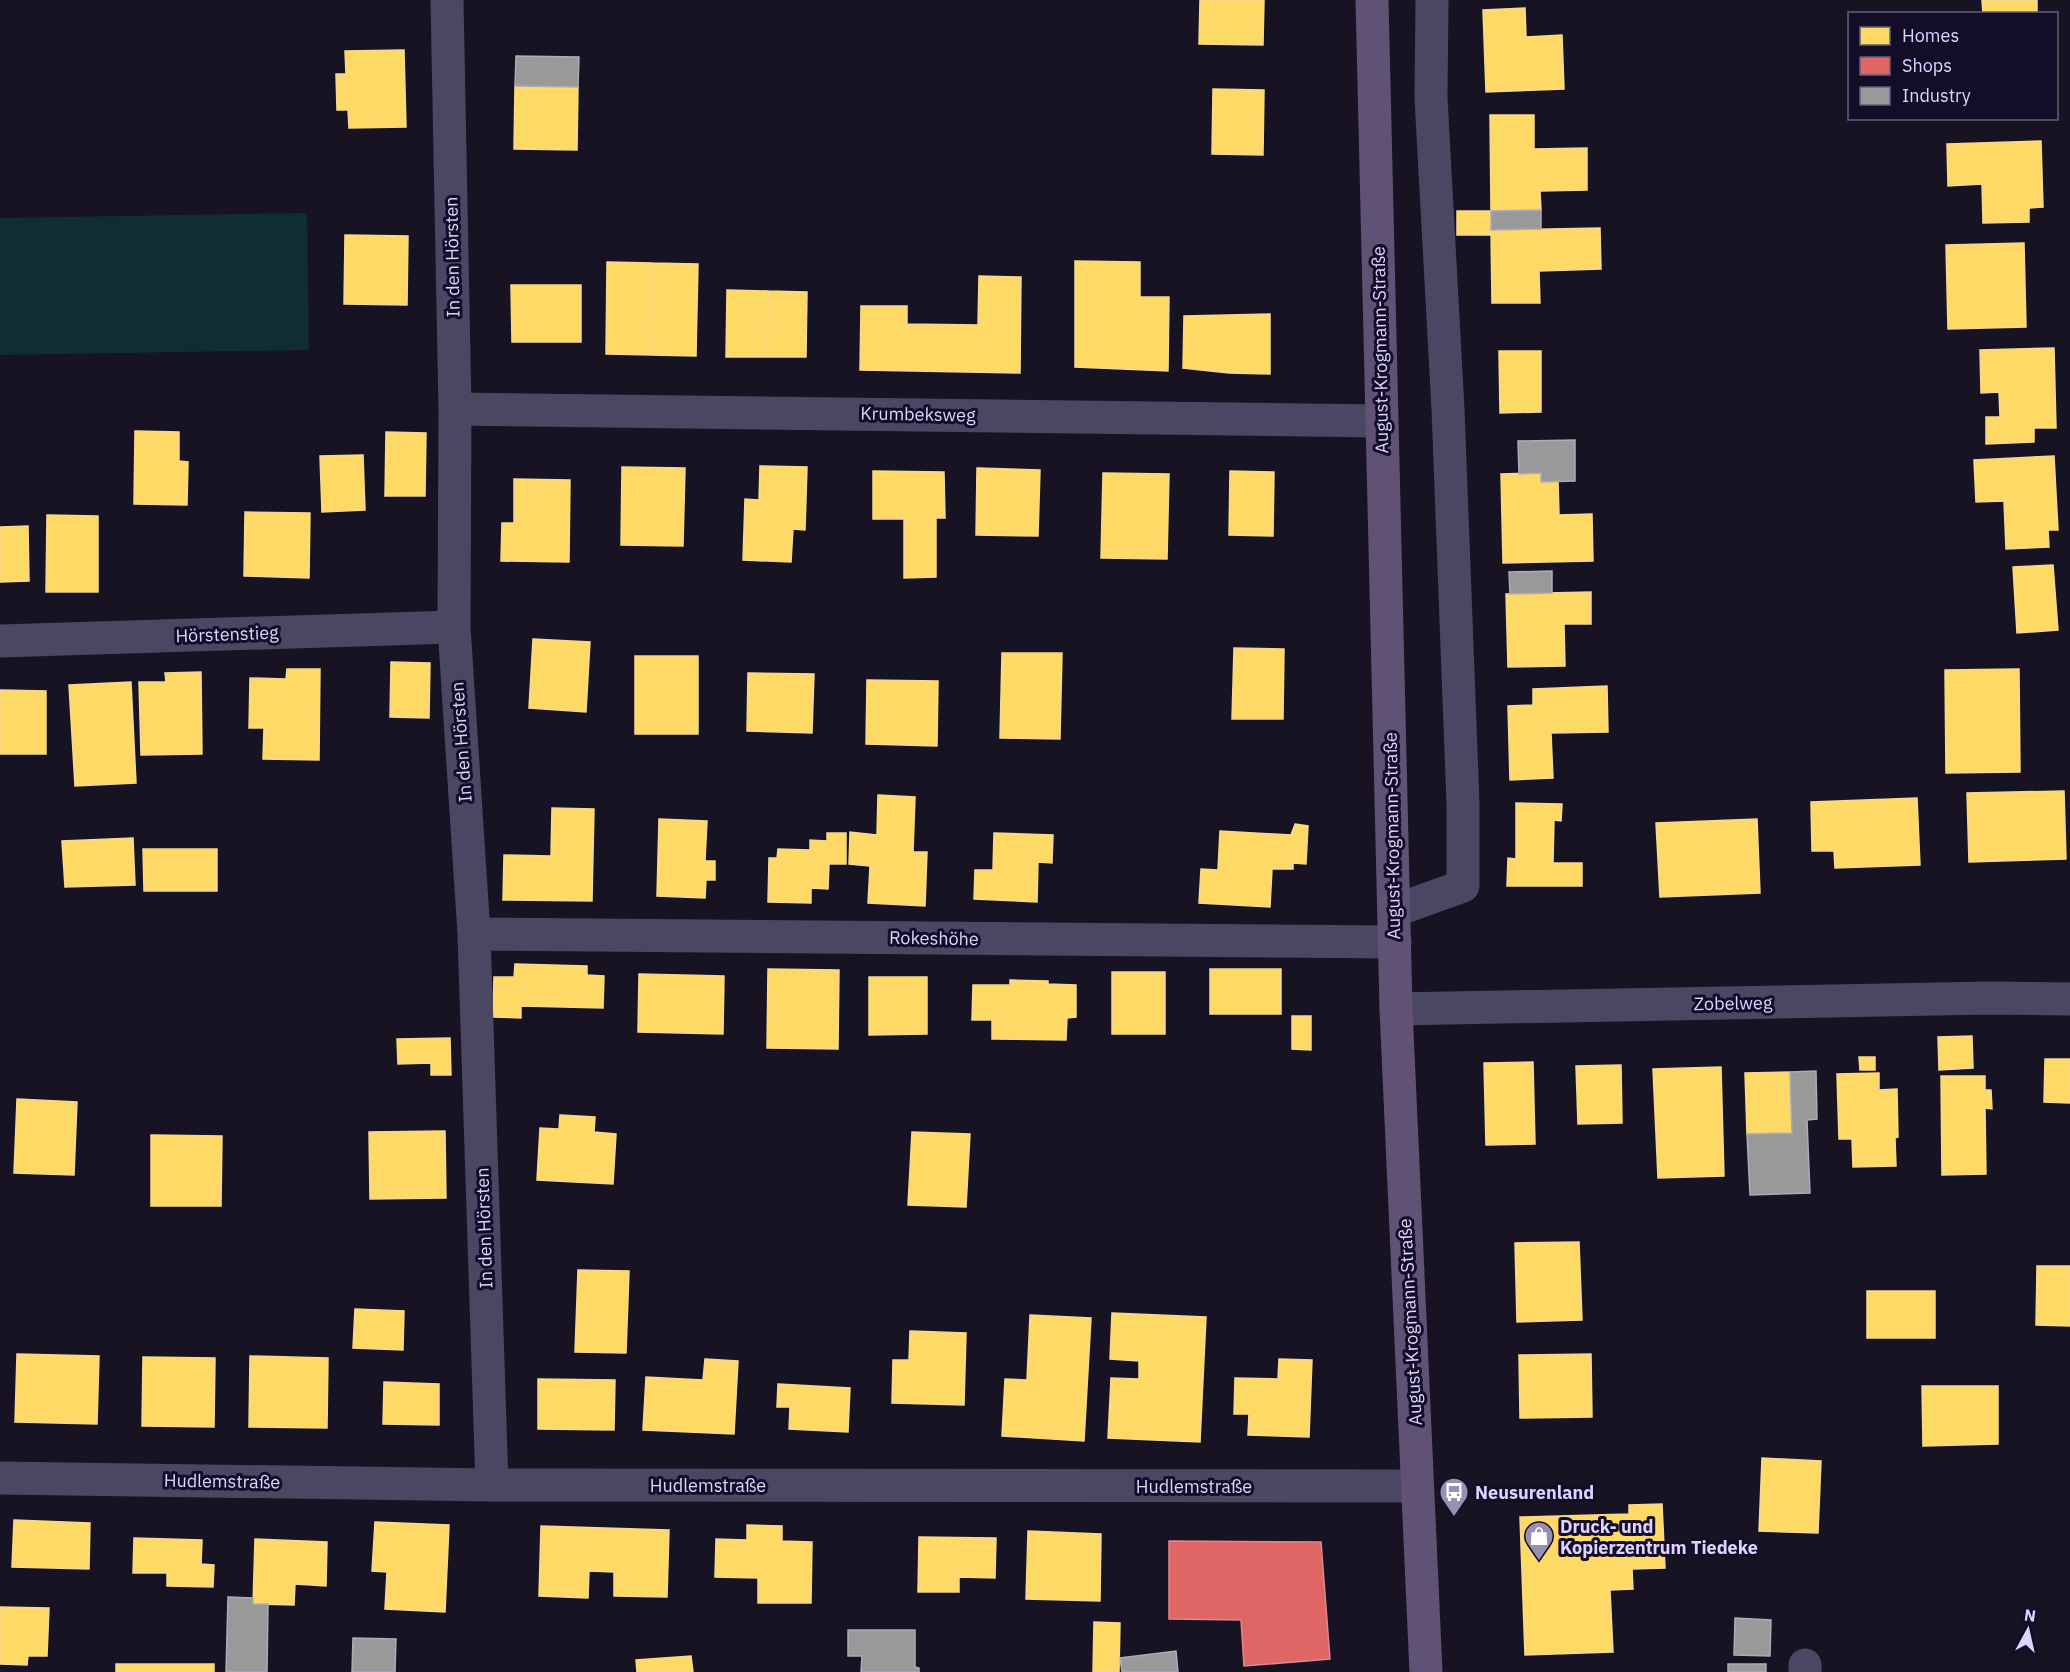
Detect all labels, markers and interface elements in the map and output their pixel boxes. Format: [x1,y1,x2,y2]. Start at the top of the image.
legend [1848,12,2058,120]
text: Homes [1902,24,1959,47]
text: Shops [1902,54,1952,77]
text: Industry [1902,84,1971,107]
street label: In den Hörsten [439,196,465,318]
street label: August-Krogmann-Straße [1367,246,1393,454]
street label: Krumbeksweg [860,401,976,427]
street label: Hörstenstieg [175,621,279,647]
street label: In den Hörsten [445,681,477,803]
street label: August-Krogmann-Straße [1379,732,1405,940]
street label: Rokeshöhe [889,926,979,950]
street label: Zobelweg [1693,991,1773,1015]
street label: In den Hörsten [470,1167,498,1289]
street label: August-Krogmann-Straße [1393,1218,1427,1426]
street label: Hudlemstraße [164,1468,281,1494]
street label: Hudlemstraße [650,1474,766,1497]
street label: Hudlemstraße [1136,1475,1252,1498]
bus stop icon: Neusurenland [1438,1476,1470,1518]
place label: Neusurenland [1475,1481,1594,1504]
place label: Druck- und Kopierzentrum Tiedeke [1560,1515,1758,1559]
shop icon: Druck- und Kopierzentrum Tiedeke [1523,1520,1555,1562]
north arrow [1998,1600,2058,1660]
text: N [2023,1604,2037,1626]

